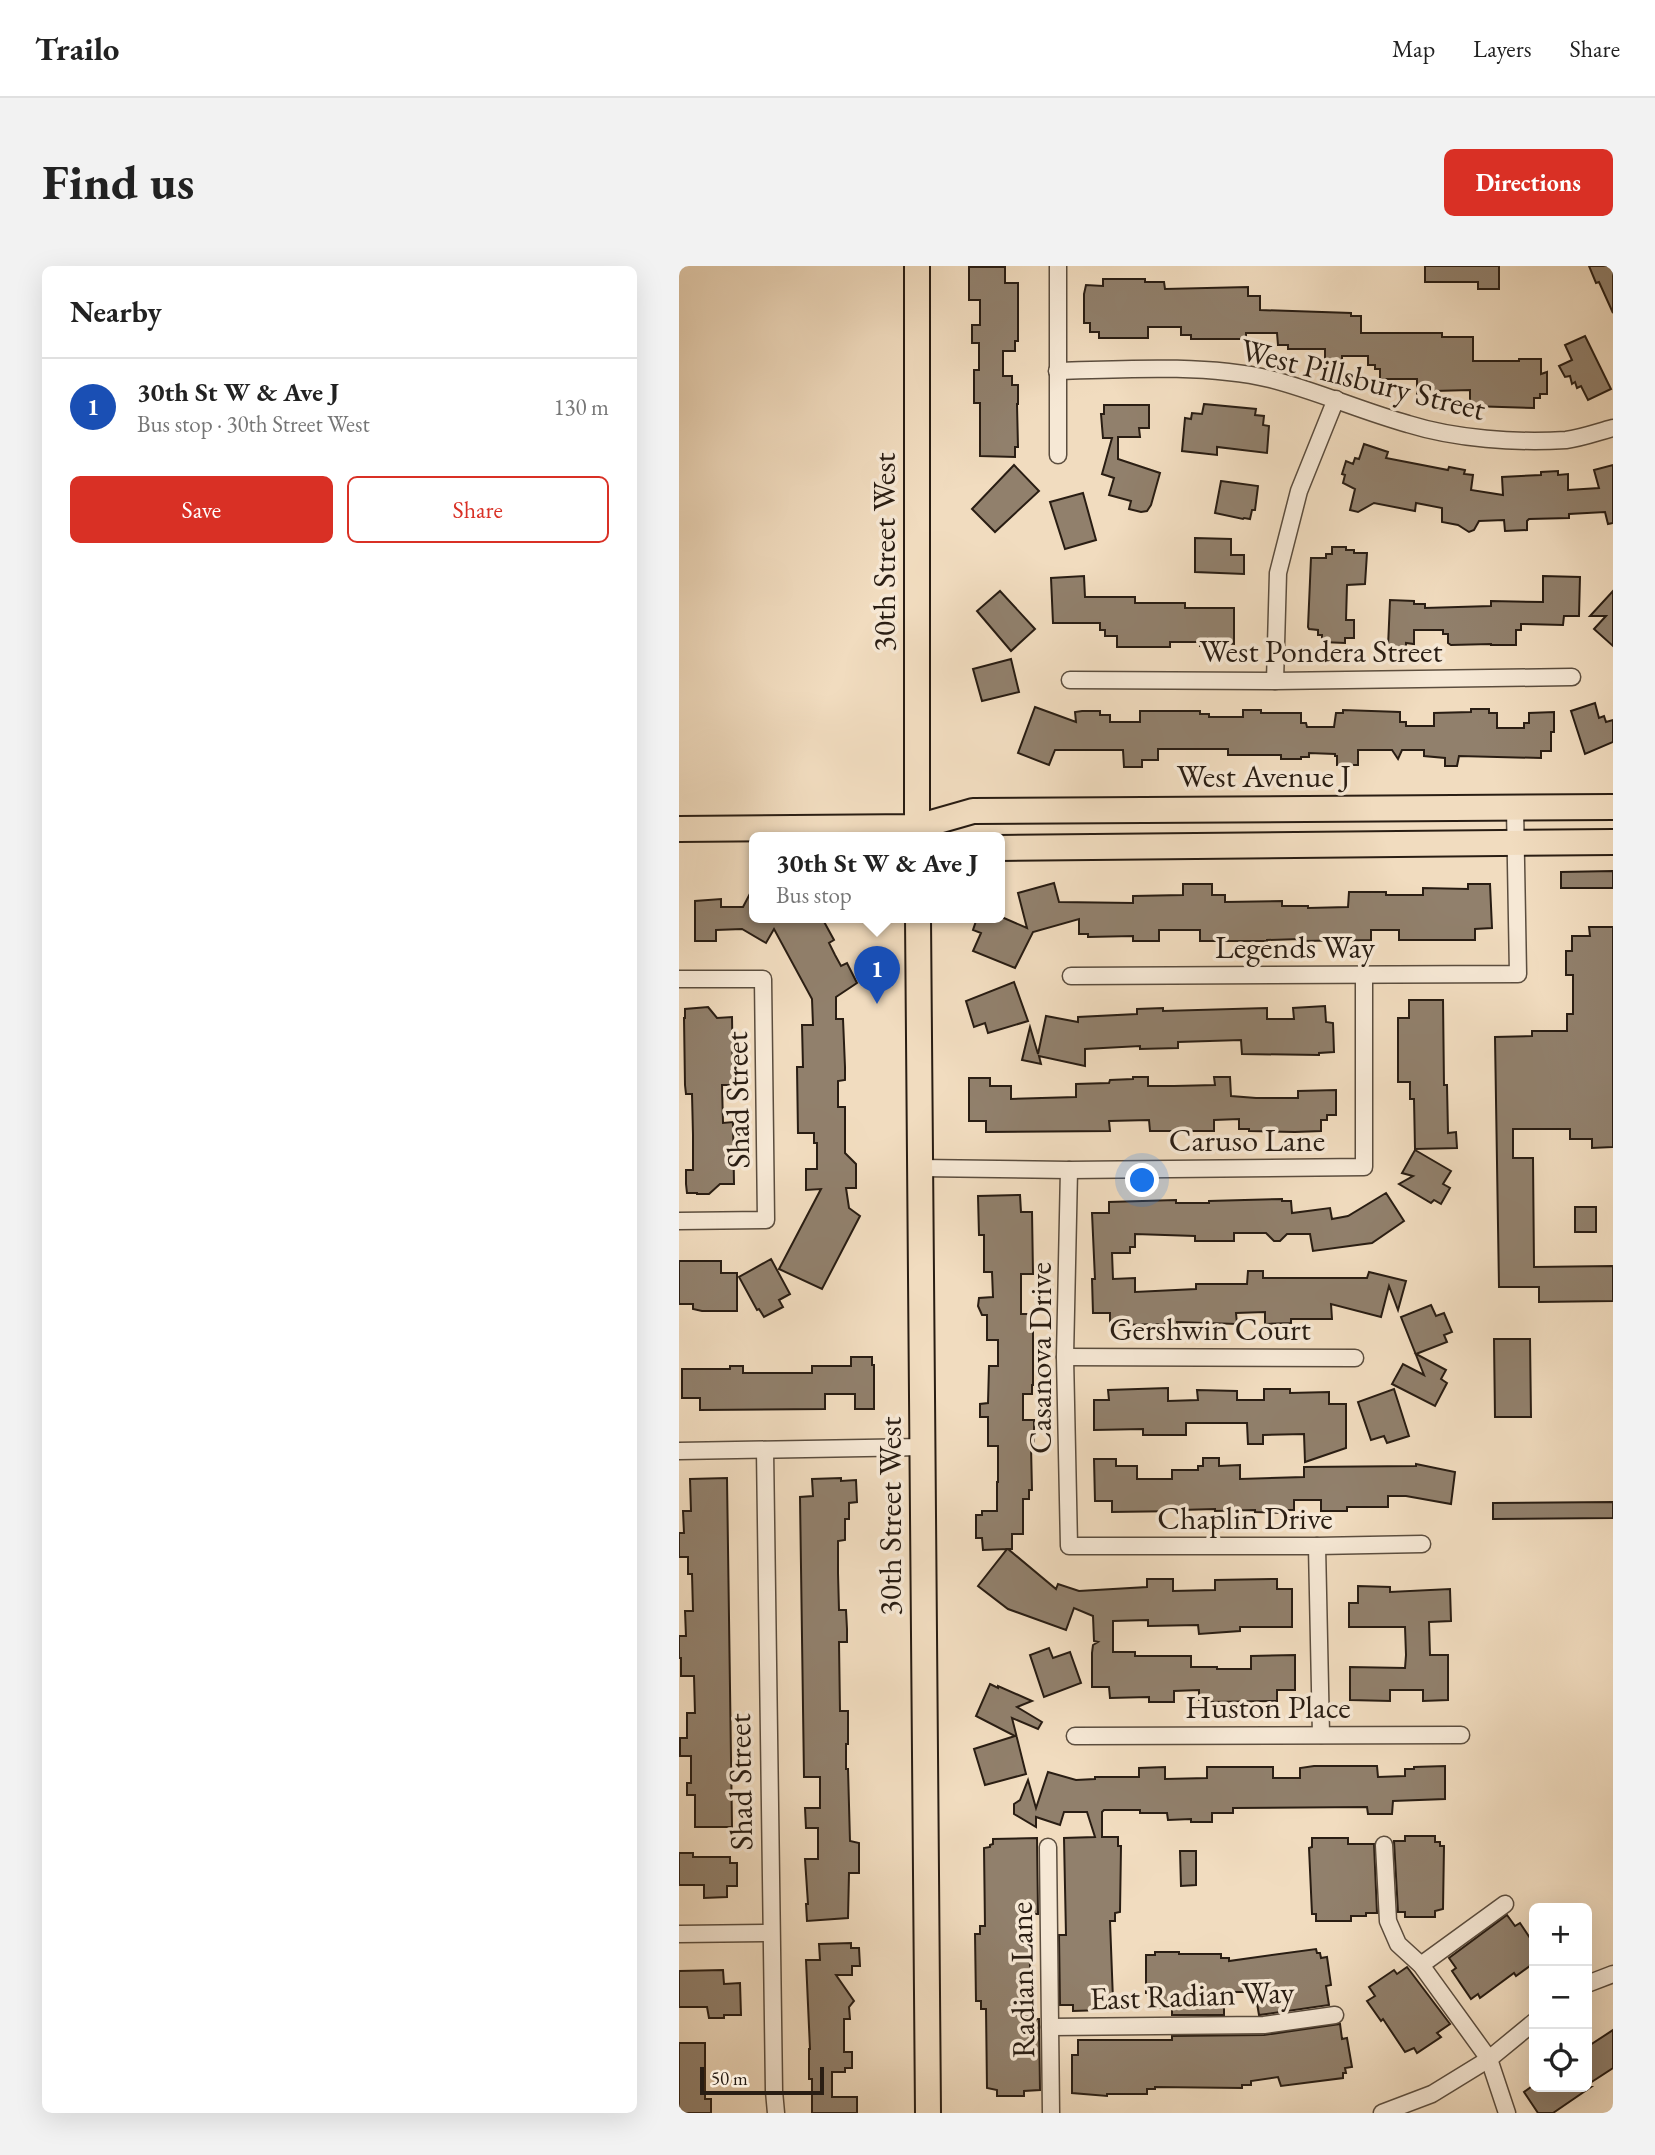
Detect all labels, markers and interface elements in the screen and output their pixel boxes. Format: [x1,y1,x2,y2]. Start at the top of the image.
text: Trailo [35,27,119,70]
text: Map [1392,33,1435,64]
text: Layers [1473,33,1532,64]
text: Share [1570,33,1620,64]
button: Directions [1444,149,1613,216]
text: Find us [42,150,194,214]
text: Nearby [70,292,162,331]
street label: West Pillsbury Street [1236,328,1490,430]
text: 30th St W & Ave J [137,375,339,409]
text: 1 [87,392,99,422]
text: 130 m [553,392,609,422]
text: Bus stop · 30th Street West [137,409,370,439]
street label: 30th Street West [863,452,905,652]
button: Save [70,476,333,543]
button: Share [347,476,609,543]
street label: West Pondera Street [1199,630,1443,672]
street label: West Avenue J [1177,755,1351,797]
popup [749,832,1005,923]
text: 30th St W & Ave J [776,846,978,880]
text: Bus stop [776,880,852,910]
street label: Legends Way [1215,926,1376,968]
pin: 1 [854,946,900,1004]
street label: Shad Street [715,1031,759,1169]
street label: Caruso Lane [1169,1119,1325,1161]
your location [1125,1163,1159,1197]
street label: Casanova Drive [1019,1262,1061,1454]
street label: Gershwin Court [1109,1308,1311,1350]
street label: 30th Street West [869,1416,911,1616]
street label: Chaplin Drive [1157,1497,1333,1539]
street label: Huston Place [1185,1686,1351,1728]
street label: Shad Street [718,1713,762,1851]
street label: Radian Lane [1000,1901,1044,2059]
map controls [1529,1903,1592,2092]
button: + [1529,1903,1592,1966]
button: − [1529,1966,1592,2029]
street label: East Radian Way [1089,1970,1296,2020]
button: locate [1529,2029,1592,2092]
scale bar [700,2064,824,2096]
text: 50 m [711,2066,748,2091]

